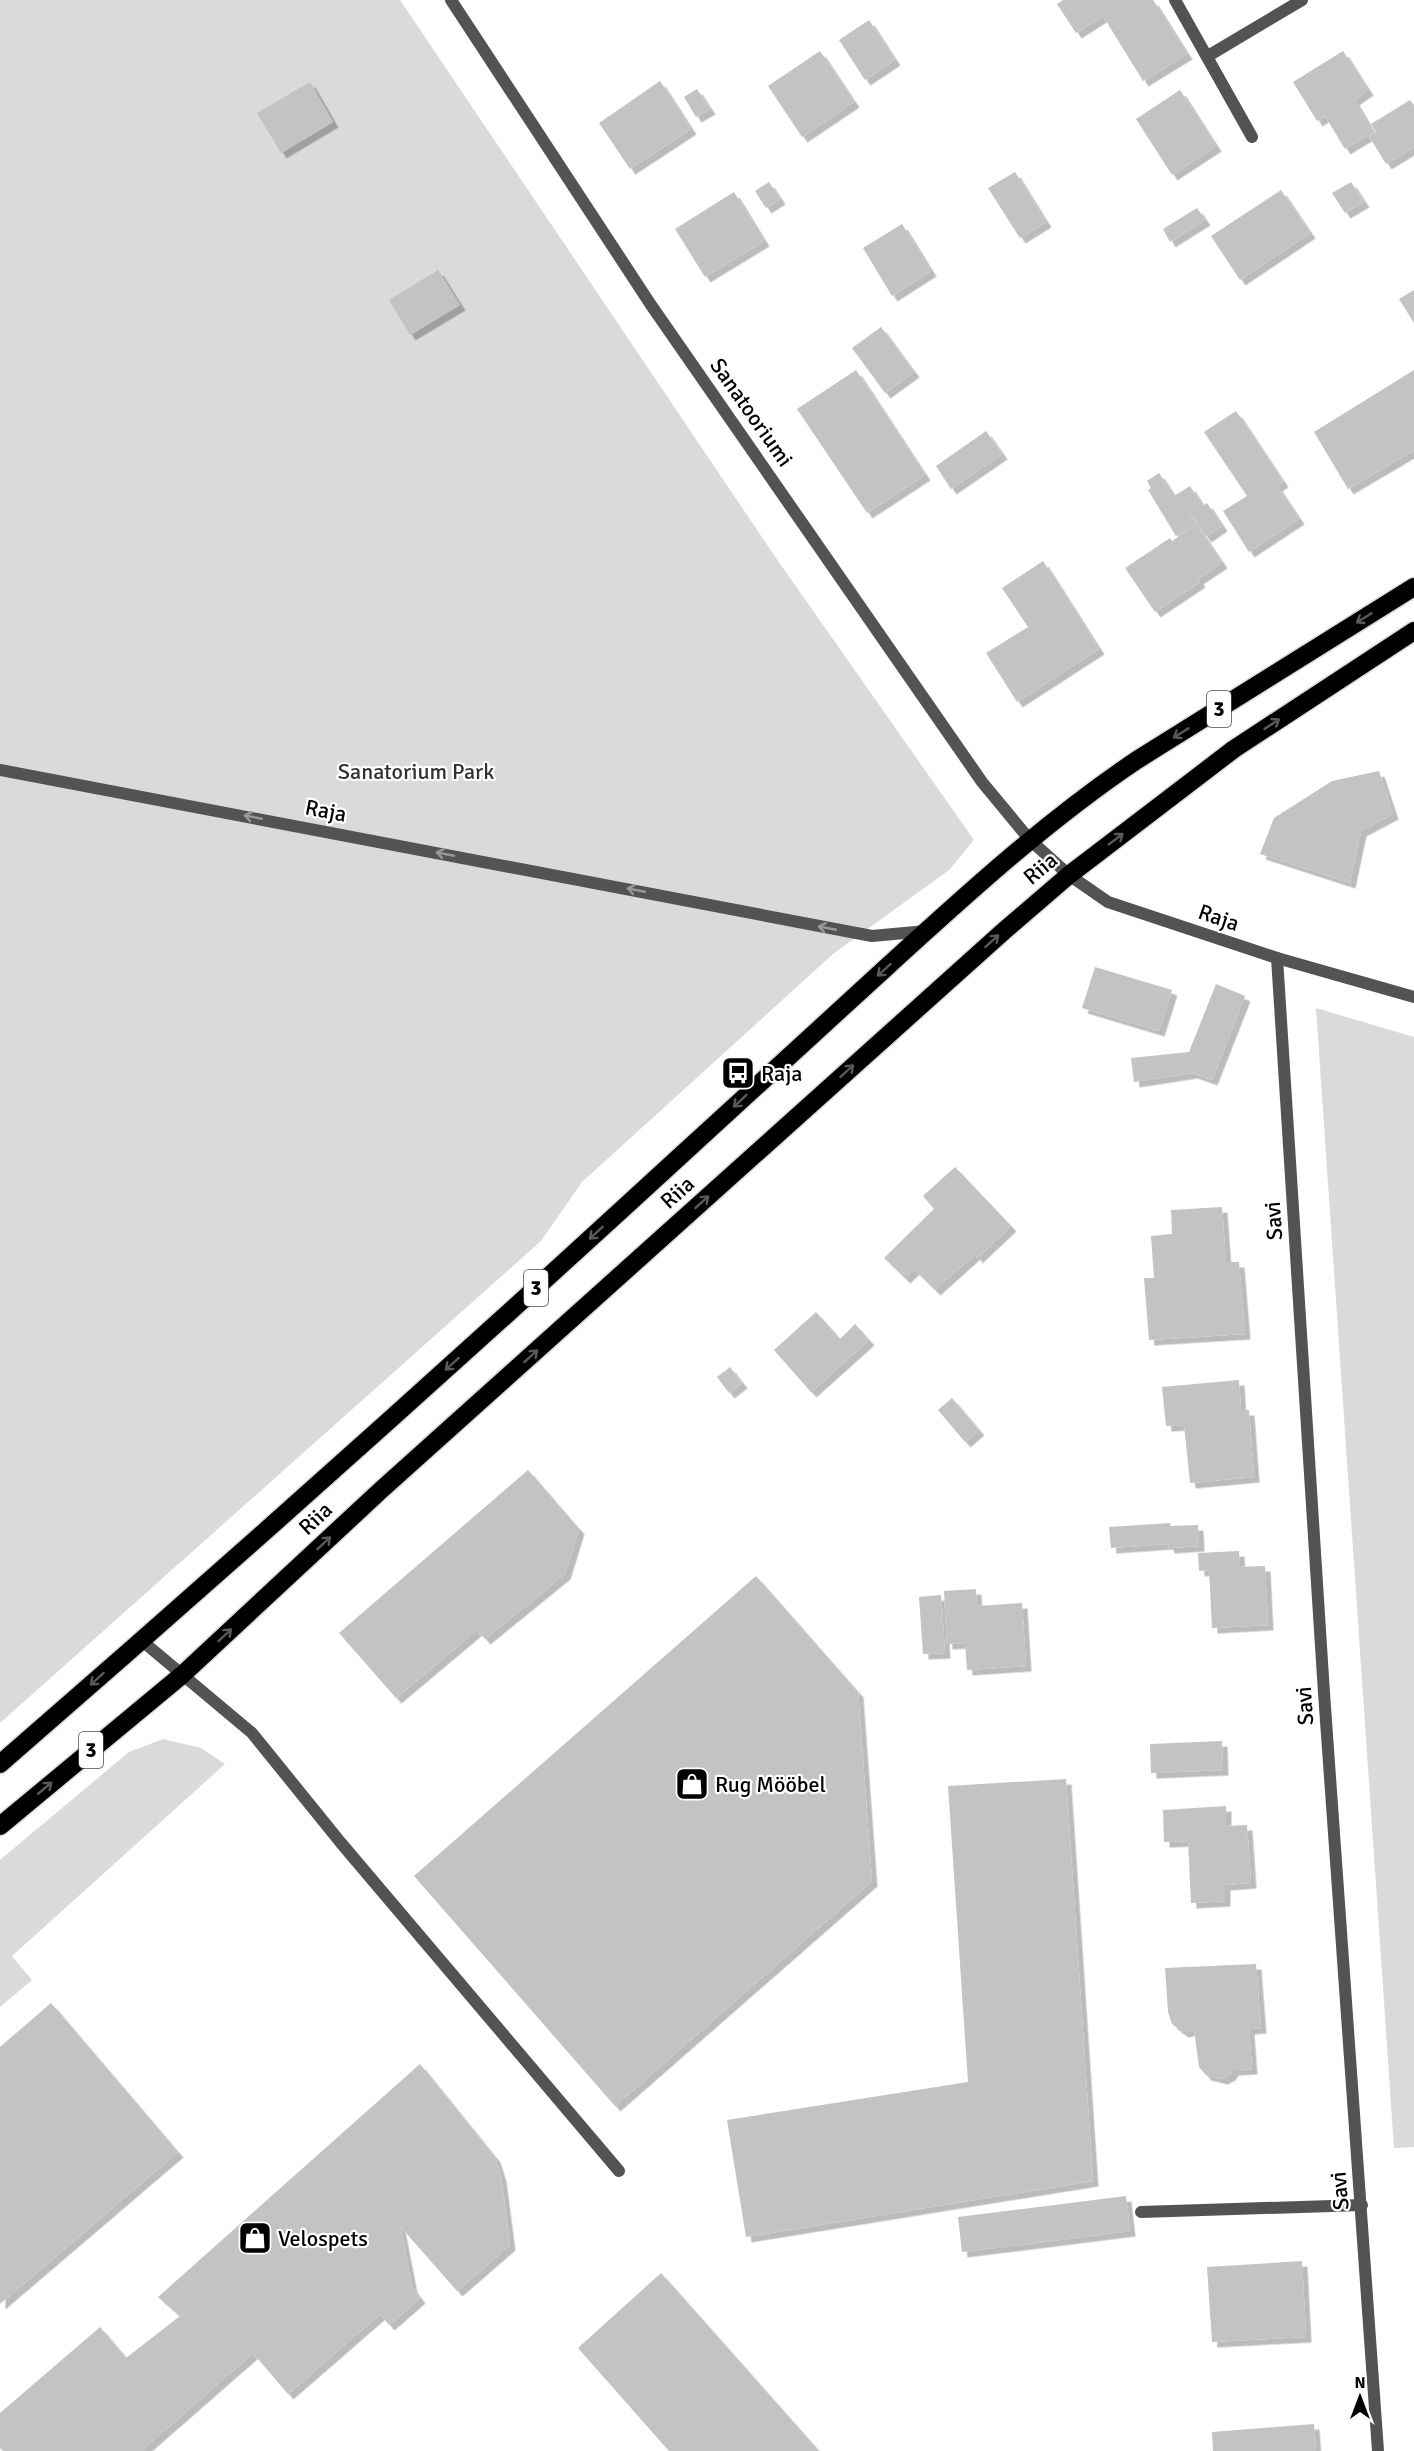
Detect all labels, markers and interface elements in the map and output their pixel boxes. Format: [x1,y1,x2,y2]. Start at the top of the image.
street label: Sanatooriumi [704,353,799,472]
one-way arrow [1356,612,1373,625]
road number: 3 [1207,691,1231,727]
one-way arrow [1264,717,1281,730]
one-way arrow [1173,727,1190,739]
park label: Sanatorium Park [338,758,494,785]
street label: Raja [303,793,349,828]
one-way arrow [244,811,263,822]
one-way arrow [1107,833,1123,846]
street label: Riia [1018,846,1063,890]
one-way arrow [435,848,455,859]
one-way arrow [627,884,646,895]
street label: Raja [1195,898,1243,937]
one-way arrow [818,922,838,933]
one-way arrow [984,934,999,948]
one-way arrow [876,963,891,977]
bus stop icon: Raja [720,1055,756,1091]
place label: Raja [761,1060,803,1087]
one-way arrow [840,1064,855,1078]
one-way arrow [732,1094,747,1108]
street label: Riia [655,1170,700,1215]
one-way arrow [695,1195,710,1209]
street label: Savi [1259,1201,1288,1241]
one-way arrow [589,1226,604,1240]
road number: 3 [524,1270,548,1306]
one-way arrow [523,1349,538,1363]
one-way arrow [444,1357,459,1371]
street label: Riia [293,1496,338,1541]
one-way arrow [317,1536,332,1550]
one-way arrow [217,1629,232,1643]
one-way arrow [90,1672,105,1686]
street label: Savi [1290,1686,1319,1726]
road number: 3 [79,1732,103,1768]
shop icon: Rug Mööbel [674,1766,710,1802]
place label: Rug Mööbel [715,1771,826,1798]
one-way arrow [37,1781,52,1795]
street label: Savi [1324,2170,1355,2211]
shop icon: Velospets [237,2220,273,2256]
place label: Velospets [278,2225,368,2252]
north arrow [1330,2367,1390,2427]
text: N [1354,2373,1366,2393]

